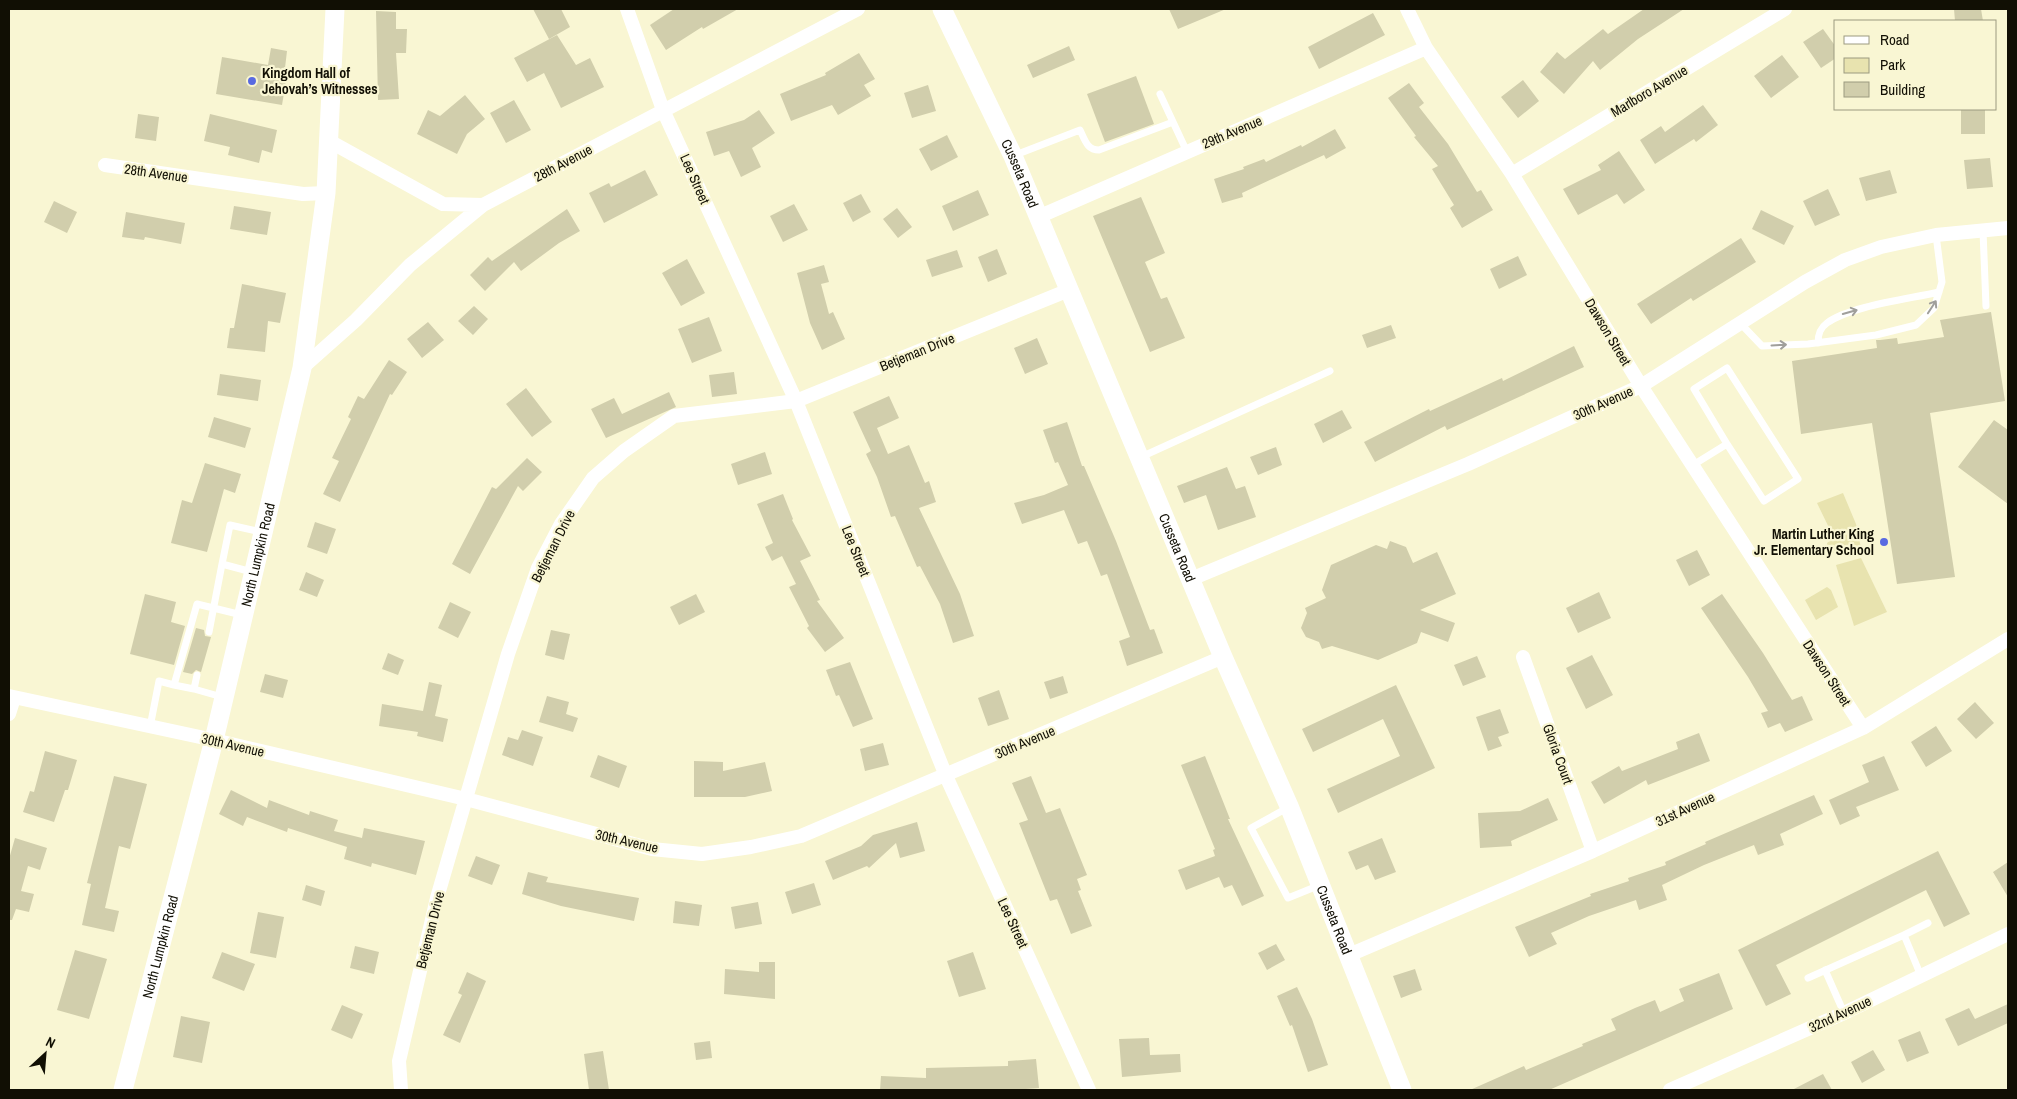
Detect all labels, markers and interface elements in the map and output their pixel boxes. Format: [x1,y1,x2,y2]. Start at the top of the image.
legend [1834,20,1997,110]
text: Road [1880,29,1909,50]
text: Park [1880,54,1906,75]
street label: Marlboro Avenue [1607,61,1691,121]
place label: Kingdom Hall of Jehovah’s Witnesses [262,64,378,98]
marker: Kingdom Hall of Jehovah’s Witnesses [246,75,258,87]
text: Building [1880,79,1925,100]
street label: 29th Avenue [1199,111,1265,153]
street label: Cusseta Road [997,136,1043,210]
street label: 28th Avenue [531,140,595,186]
street label: Lee Street [676,151,714,207]
street label: 28th Avenue [123,160,189,186]
street label: Dawson Street [1581,295,1635,369]
one-way arrow [1927,301,1937,315]
one-way arrow [1842,307,1858,317]
street label: Betjeman Drive [877,329,957,375]
one-way arrow [1771,340,1787,350]
street label: 30th Avenue [1570,382,1636,424]
street label: North Lumpkin Road [237,501,279,608]
street label: Betjeman Drive [527,507,579,585]
street label: Cusseta Road [1155,511,1200,585]
street label: Lee Street [838,523,874,579]
place label: Martin Luther King Jr. Elementary School [1754,525,1874,559]
marker: Martin Luther King Jr. Elementary School [1878,536,1890,548]
street label: Dawson Street [1799,637,1855,709]
street label: 30th Avenue [992,721,1058,763]
street label: Gloria Court [1539,722,1577,786]
street label: 30th Avenue [200,729,266,761]
street label: 31st Avenue [1653,788,1717,830]
street label: 30th Avenue [594,825,660,857]
street label: Cusseta Road [1312,883,1356,957]
street label: Betjeman Drive [412,889,448,971]
street label: North Lumpkin Road [138,893,182,1000]
street label: Lee Street [994,895,1032,951]
street label: 32nd Avenue [1806,992,1874,1036]
north arrow [20,1029,70,1079]
text: N [43,1032,58,1052]

